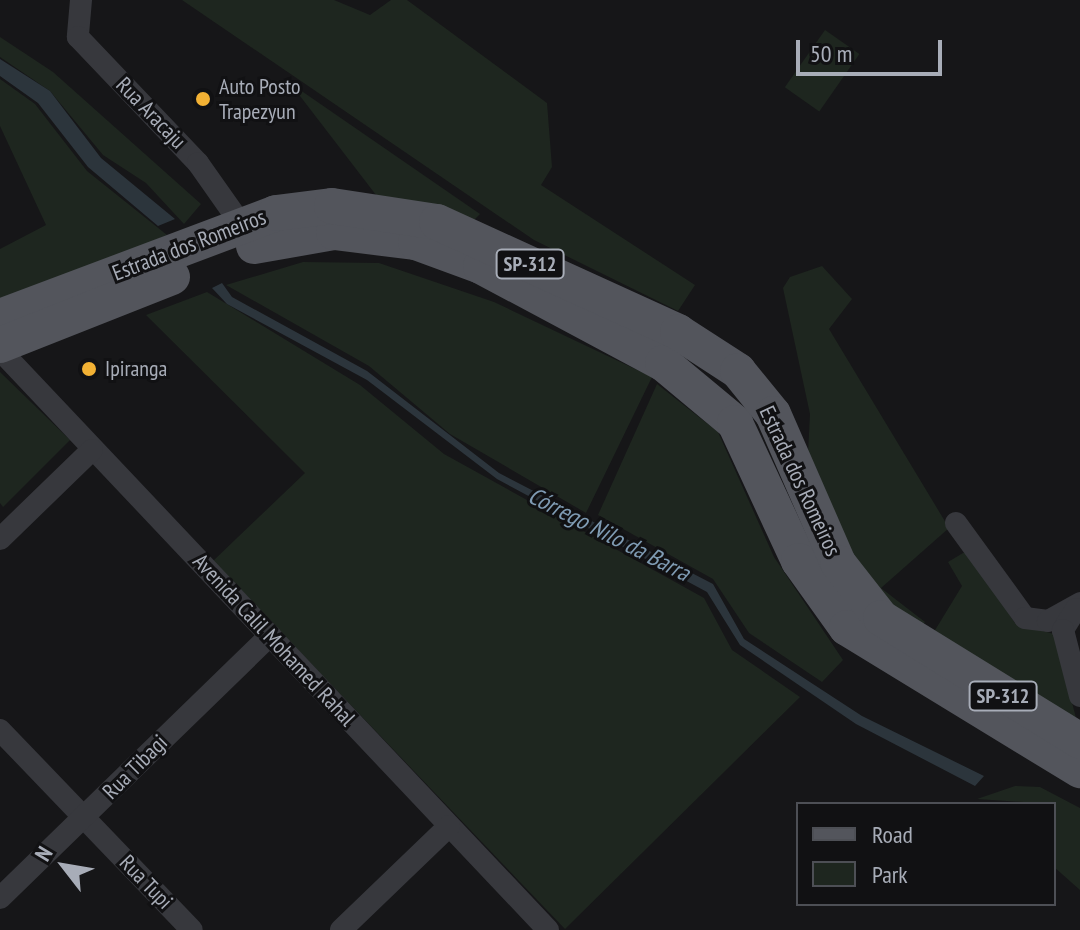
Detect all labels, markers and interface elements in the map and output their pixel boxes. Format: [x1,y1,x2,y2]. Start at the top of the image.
scale bar [800,24,946,74]
text: 50 m [810,38,852,69]
street label: Rua Aracaju [110,72,192,154]
place label: Auto Posto Trapezyun [219,73,301,124]
marker: Auto Posto Trapezyun [194,90,212,108]
street label: Estrada dos Romeiros [109,204,269,286]
road number: SP-312 [494,248,566,280]
place label: Ipiranga [105,356,167,382]
marker: Ipiranga [80,360,98,378]
street label: Estrada dos Romeiros [754,402,846,560]
water label: Córrego Nilo da Barra [523,481,695,587]
street label: Avenida Calil Mohamed Rahal [187,548,361,732]
road number: SP-312 [967,680,1039,712]
street label: Rua Tibagi [97,729,173,805]
legend [796,802,1056,906]
text: Road [872,819,913,850]
north arrow [24,826,104,906]
text: N [28,841,58,866]
street label: Rua Tupi [114,849,178,915]
text: Park [872,859,908,890]

